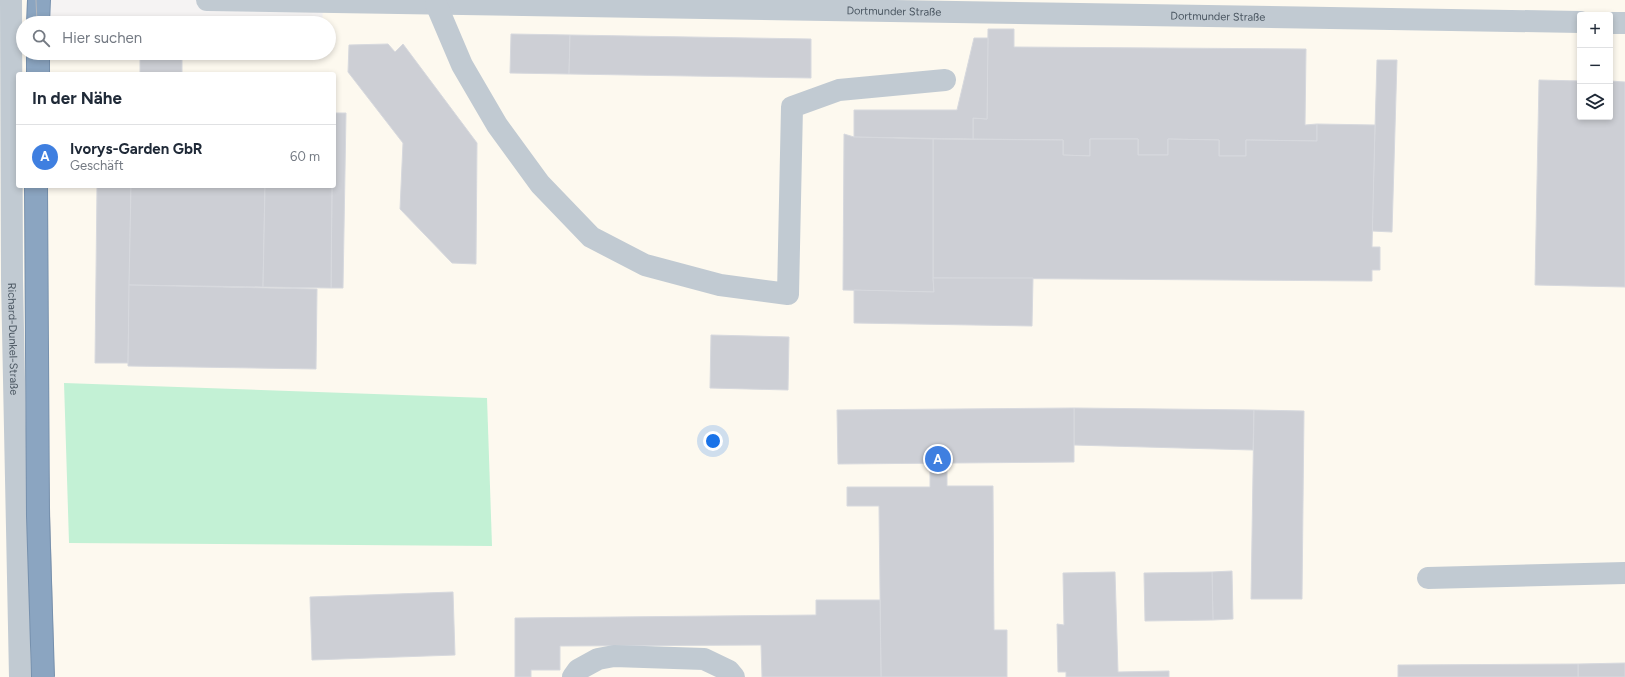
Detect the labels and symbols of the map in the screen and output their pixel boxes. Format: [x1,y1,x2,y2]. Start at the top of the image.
street label: Dortmunder Straße [846,4,941,18]
street label: Dortmunder Straße [1170,9,1265,23]
street label: Richard-Dunkel-Straße [6,283,21,395]
your location [703,431,723,451]
pin: A [925,444,951,474]

